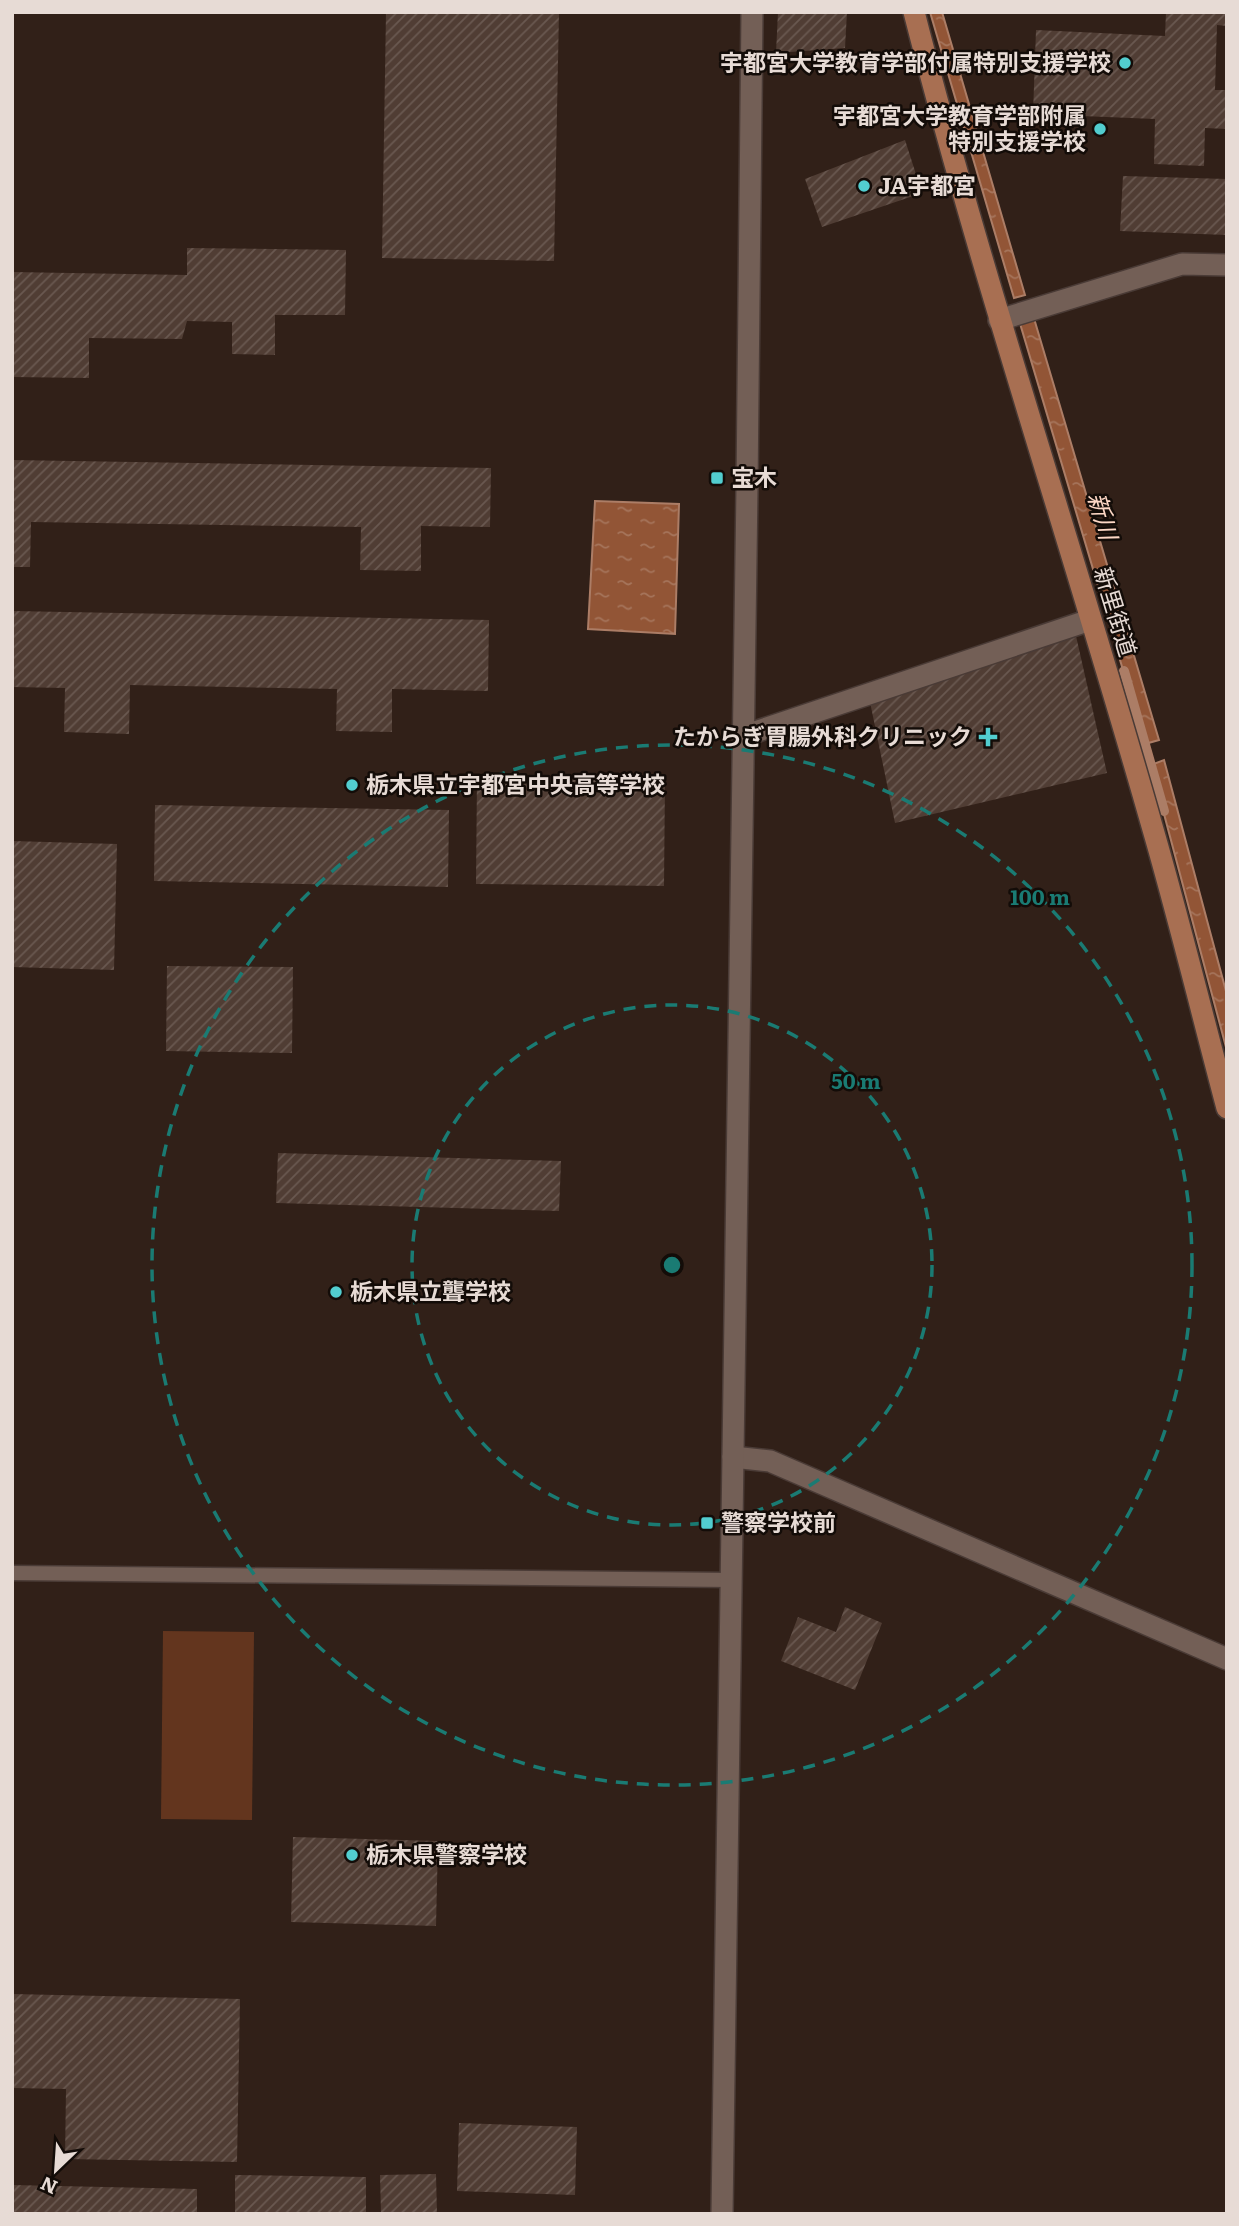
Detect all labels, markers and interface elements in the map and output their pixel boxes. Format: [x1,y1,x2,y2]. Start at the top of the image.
place label: 宇都宮大学教育学部付属特別支援学校 [720,44,1111,78]
marker: 宇都宮大学教育学部付属特別支援学校 [1117,55,1133,71]
place label: 宇都宮大学教育学部附属 特別支援学校 [833,97,1086,157]
marker: 宇都宮大学教育学部附属 特別支援学校 [1092,121,1108,137]
place label: JA宇都宮 [878,167,976,201]
marker: JA宇都宮 [856,178,872,194]
place label: 宝木 [731,459,777,493]
marker: 宝木 [709,470,725,486]
water label: 新川 [1081,487,1129,546]
street label: 新里街道 [1087,562,1147,660]
place label: たからぎ胃腸外科クリニック [673,718,972,752]
marker: たからぎ胃腸外科クリニック [978,727,998,747]
place label: 栃木県立宇都宮中央高等学校 [366,766,665,800]
marker: 栃木県立宇都宮中央高等学校 [344,777,360,793]
text: 100 m [1010,880,1070,911]
text: 50 m [831,1064,881,1095]
centre of rings [660,1253,684,1277]
place label: 栃木県立聾学校 [350,1273,511,1307]
marker: 栃木県立聾学校 [328,1284,344,1300]
place label: 警察学校前 [721,1504,836,1538]
marker: 警察学校前 [699,1515,715,1531]
place label: 栃木県警察学校 [366,1836,527,1870]
marker: 栃木県警察学校 [344,1847,360,1863]
north arrow [21,2135,91,2205]
text: N [35,2170,62,2202]

